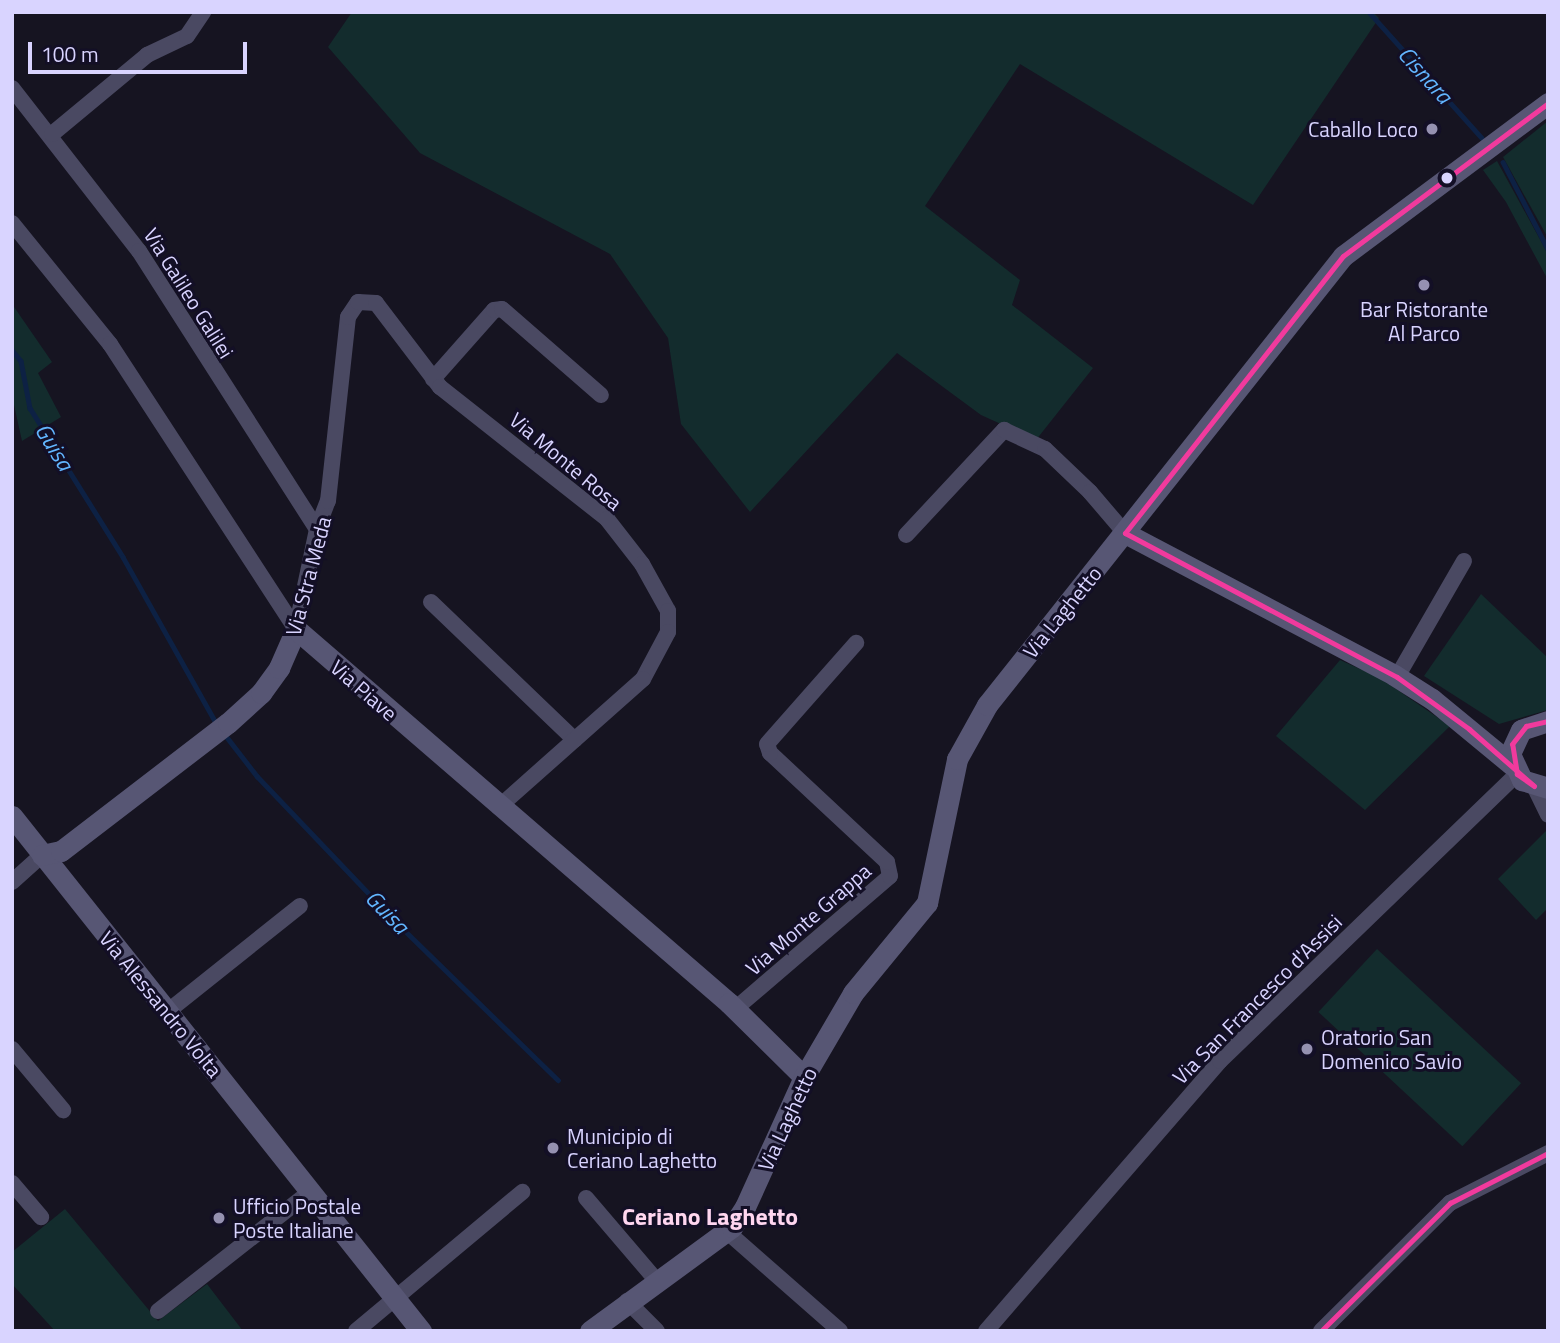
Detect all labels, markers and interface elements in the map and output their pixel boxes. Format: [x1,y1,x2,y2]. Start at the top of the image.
scale bar [32,28,250,72]
text: 100 m [41,38,98,70]
water label: Cisnara [1392,41,1458,109]
place label: Caballo Loco [1308,116,1418,142]
marker: Caballo Loco [1424,121,1440,137]
unlabelled marker [1440,171,1454,185]
street label: Via Galileo Galilei [139,223,239,363]
marker: Bar Ristorante Al Parco [1416,277,1432,293]
place label: Bar Ristorante Al Parco [1360,296,1488,346]
street label: Via Monte Rosa [505,407,627,515]
water label: Guisa [29,418,79,476]
street label: Via Stra Meda [280,513,336,639]
street label: Via Laghetto [1017,561,1107,663]
street label: Via Piave [326,654,402,726]
street label: Via Monte Grappa [740,858,876,980]
water label: Guisa [359,884,415,940]
street label: Via San Francesco d'Assisi [1167,909,1347,1089]
street label: Via Alessandro Volta [94,926,228,1082]
place label: Oratorio San Domenico Savio [1321,1024,1462,1074]
marker: Oratorio San Domenico Savio [1299,1041,1315,1057]
street label: Via Laghetto [752,1063,822,1175]
place label: Municipio di Ceriano Laghetto [567,1123,717,1173]
marker: Municipio di Ceriano Laghetto [545,1140,561,1156]
place label: Ufficio Postale Poste Italiane [233,1193,361,1243]
district label: Ceriano Laghetto [622,1203,798,1231]
marker: Ufficio Postale Poste Italiane [211,1210,227,1226]

